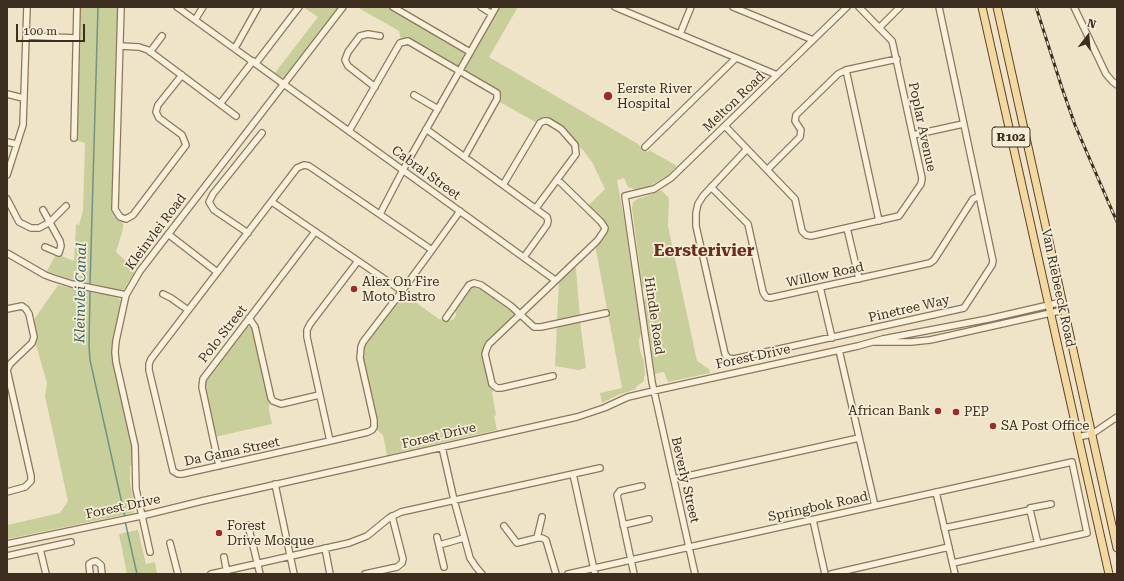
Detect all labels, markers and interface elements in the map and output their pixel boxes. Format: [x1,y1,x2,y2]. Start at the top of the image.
scale bar [18,16,87,42]
north arrow [1068,16,1108,56]
text: N [1086,17,1097,31]
text: 100 m [23,24,57,38]
street label: Melton Road [700,69,768,135]
place label: Eerste River Hospital [617,81,692,112]
street label: Poplar Avenue [905,81,939,173]
marker: Eerste River Hospital [602,90,614,102]
road number: R102 [992,127,1030,147]
street label: Cabral Street [388,143,464,203]
street label: Kleinvlei Road [122,191,190,273]
street label: Van Riebeeck Road [1038,227,1078,349]
district label: Eersterivier [653,241,755,261]
water label: Kleinvlei Canal [72,243,90,343]
street label: Willow Road [785,259,865,291]
place label: Alex On Fire Moto Bistro [362,274,439,305]
street label: Hindle Road [641,276,667,356]
marker: Alex On Fire Moto Bistro [349,284,359,294]
street label: Pinetree Way [867,292,951,326]
street label: Polo Street [196,302,250,366]
street label: Forest Drive [714,341,792,373]
place label: African Bank [848,403,930,419]
place label: PEP [964,404,989,420]
marker: African Bank [933,406,943,416]
marker: PEP [951,407,961,417]
place label: SA Post Office [1001,418,1089,434]
street label: Forest Drive [400,420,478,452]
marker: SA Post Office [988,421,998,431]
street label: Da Gama Street [183,434,281,470]
street label: Beverly Street [668,435,702,525]
street label: Springbok Road [767,489,869,525]
street label: Forest Drive [84,491,162,523]
place label: Forest Drive Mosque [227,518,314,549]
marker: Forest Drive Mosque [214,528,224,538]

